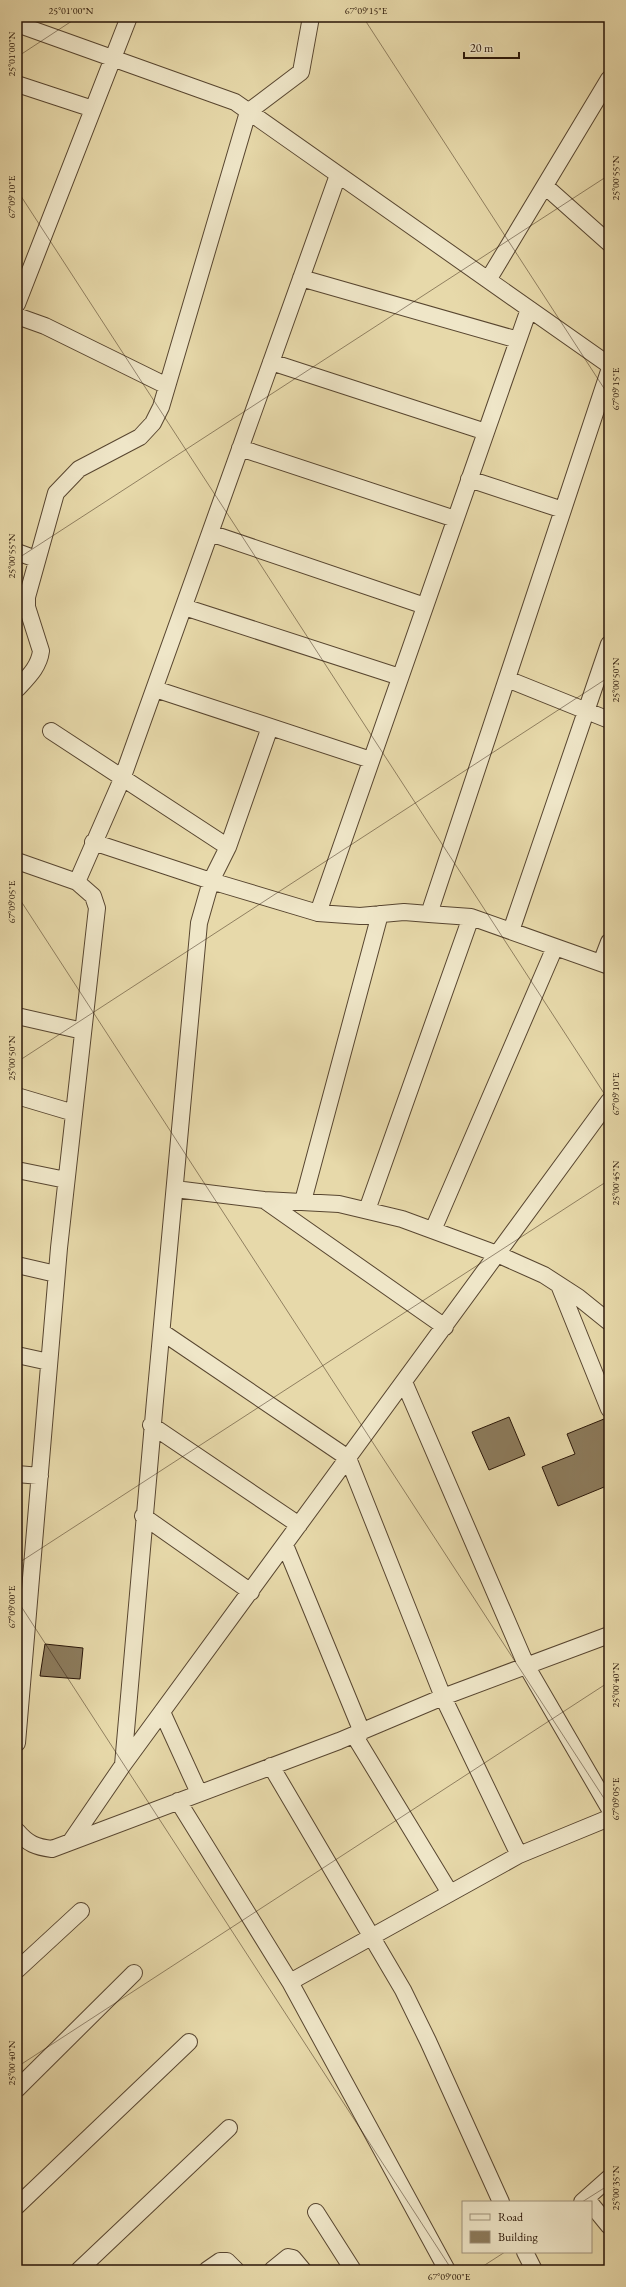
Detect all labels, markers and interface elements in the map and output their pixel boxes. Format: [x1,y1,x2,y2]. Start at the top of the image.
text: 25°01'00"N [49,4,94,17]
text: 67°09'15"E [345,4,388,17]
text: 25°01'00"N [5,31,18,76]
scale bar [464,34,519,60]
text: 20 m [470,40,494,56]
text: 25°00'55"N [609,155,622,200]
text: 67°09'10"E [5,175,18,218]
text: 67°09'15"E [609,367,622,410]
text: 25°00'55"N [5,533,18,578]
text: 25°00'50"N [609,657,622,702]
text: 67°09'05"E [5,880,18,923]
text: 25°00'50"N [5,1035,18,1080]
text: 67°09'10"E [609,1072,622,1115]
text: 25°00'45"N [609,1160,622,1205]
text: 67°09'00"E [5,1585,18,1628]
text: 25°00'40"N [609,1662,622,1707]
text: 67°09'05"E [609,1777,622,1820]
text: 25°00'40"N [5,2040,18,2085]
text: 25°00'35"N [609,2165,622,2210]
legend [462,2201,592,2253]
text: Road [498,2209,524,2225]
text: Building [498,2229,539,2245]
text: 67°09'00"E [428,2270,471,2283]

